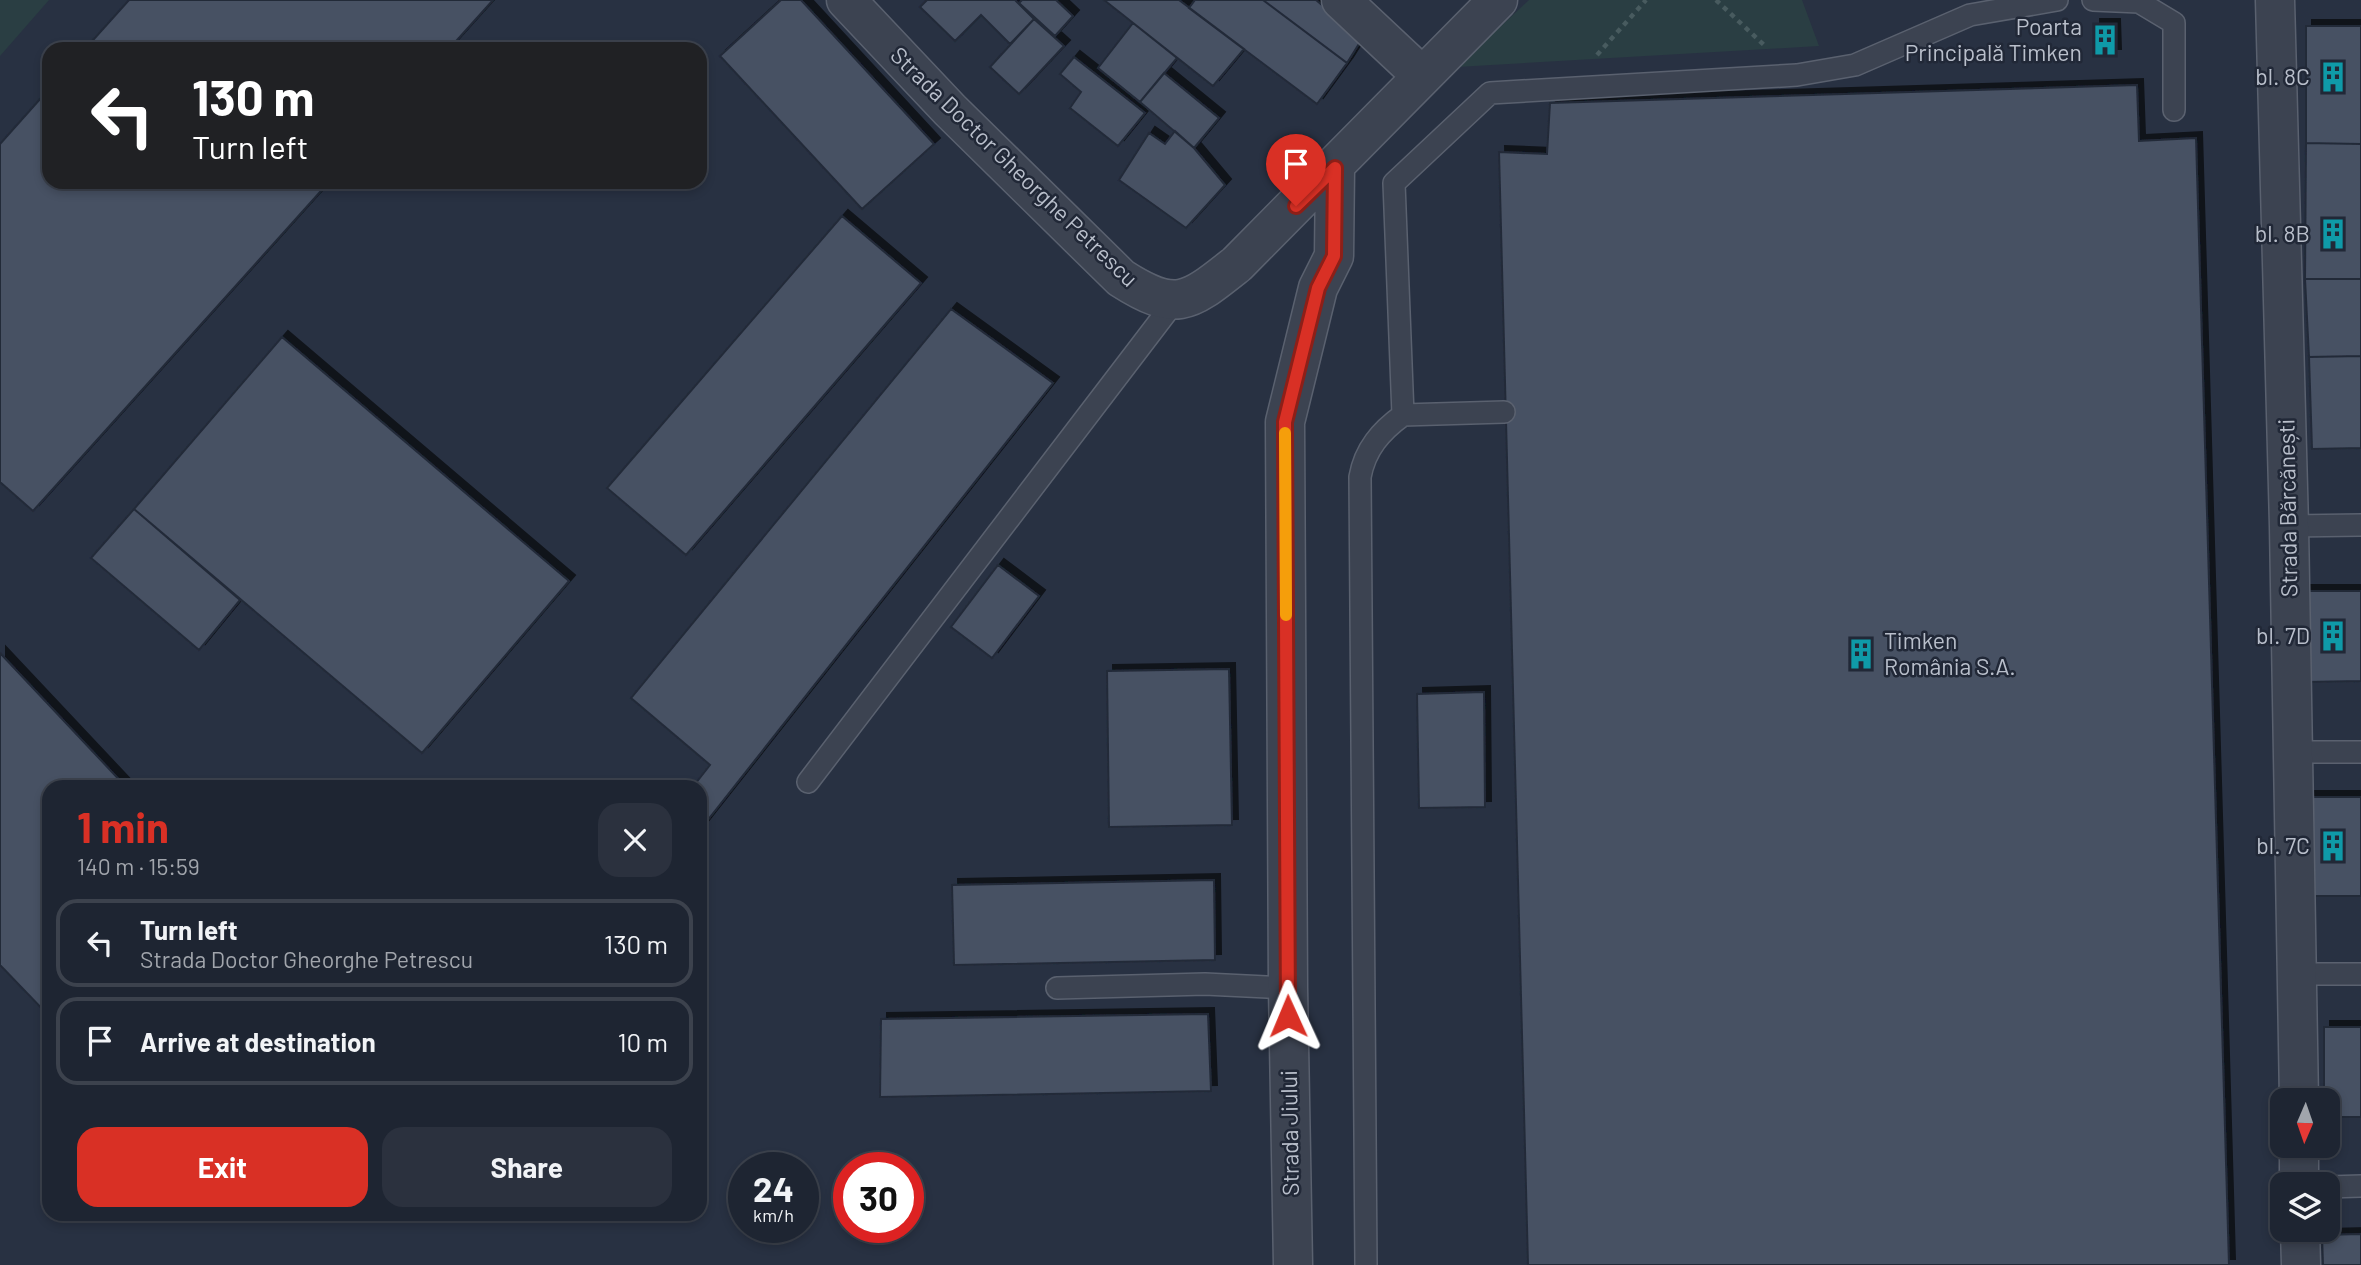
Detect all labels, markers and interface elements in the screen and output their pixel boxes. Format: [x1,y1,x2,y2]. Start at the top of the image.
place label: Poarta Principală Timken [1905,12,2082,66]
building icon: Poarta Principală Timken [2088,23,2122,57]
street label: Strada Doctor Gheorghe Petrescu [885,41,1144,292]
building icon: bl. 8C [2316,60,2350,94]
place label: bl. 8C [2255,62,2310,90]
text: 130 m [192,67,314,126]
icon: left [77,70,168,161]
text: Turn left [192,127,309,165]
pin [1266,134,1326,206]
icon: arrive [1277,145,1315,183]
building icon: bl. 8B [2316,217,2350,251]
place label: bl. 8B [2255,219,2310,247]
street label: Strada Bărcănești [2271,419,2303,597]
building icon: bl. 7D [2316,619,2350,653]
place label: bl. 7D [2256,621,2310,649]
place label: Timken România S.A. [1884,626,2016,680]
building icon: Timken România S.A. [1844,637,1878,671]
text: 1 min [77,801,169,851]
button: close [598,803,672,877]
building icon: bl. 7C [2316,829,2350,863]
place label: bl. 7C [2256,831,2310,859]
text: 140 m · 15:59 [77,852,200,880]
text: Turn left [140,914,238,945]
icon: left [81,924,119,962]
text: 130 m [604,928,668,959]
text: Strada Doctor Gheorghe Petrescu [140,945,473,973]
position arrow [1251,979,1325,1053]
icon: arrive [81,1022,119,1060]
text: Arrive at destination [140,1026,376,1057]
text: 10 m [618,1026,668,1057]
street label: Strada Jiului [1274,1070,1304,1196]
north arrow [2270,1088,2340,1158]
map controls [2270,1088,2340,1242]
button: Exit [77,1127,368,1207]
button: Share [382,1127,672,1207]
speed limit sign: 30 [833,1152,924,1243]
text: 24 [753,1167,794,1209]
button: layers [2270,1172,2340,1242]
text: km/h [753,1204,794,1226]

